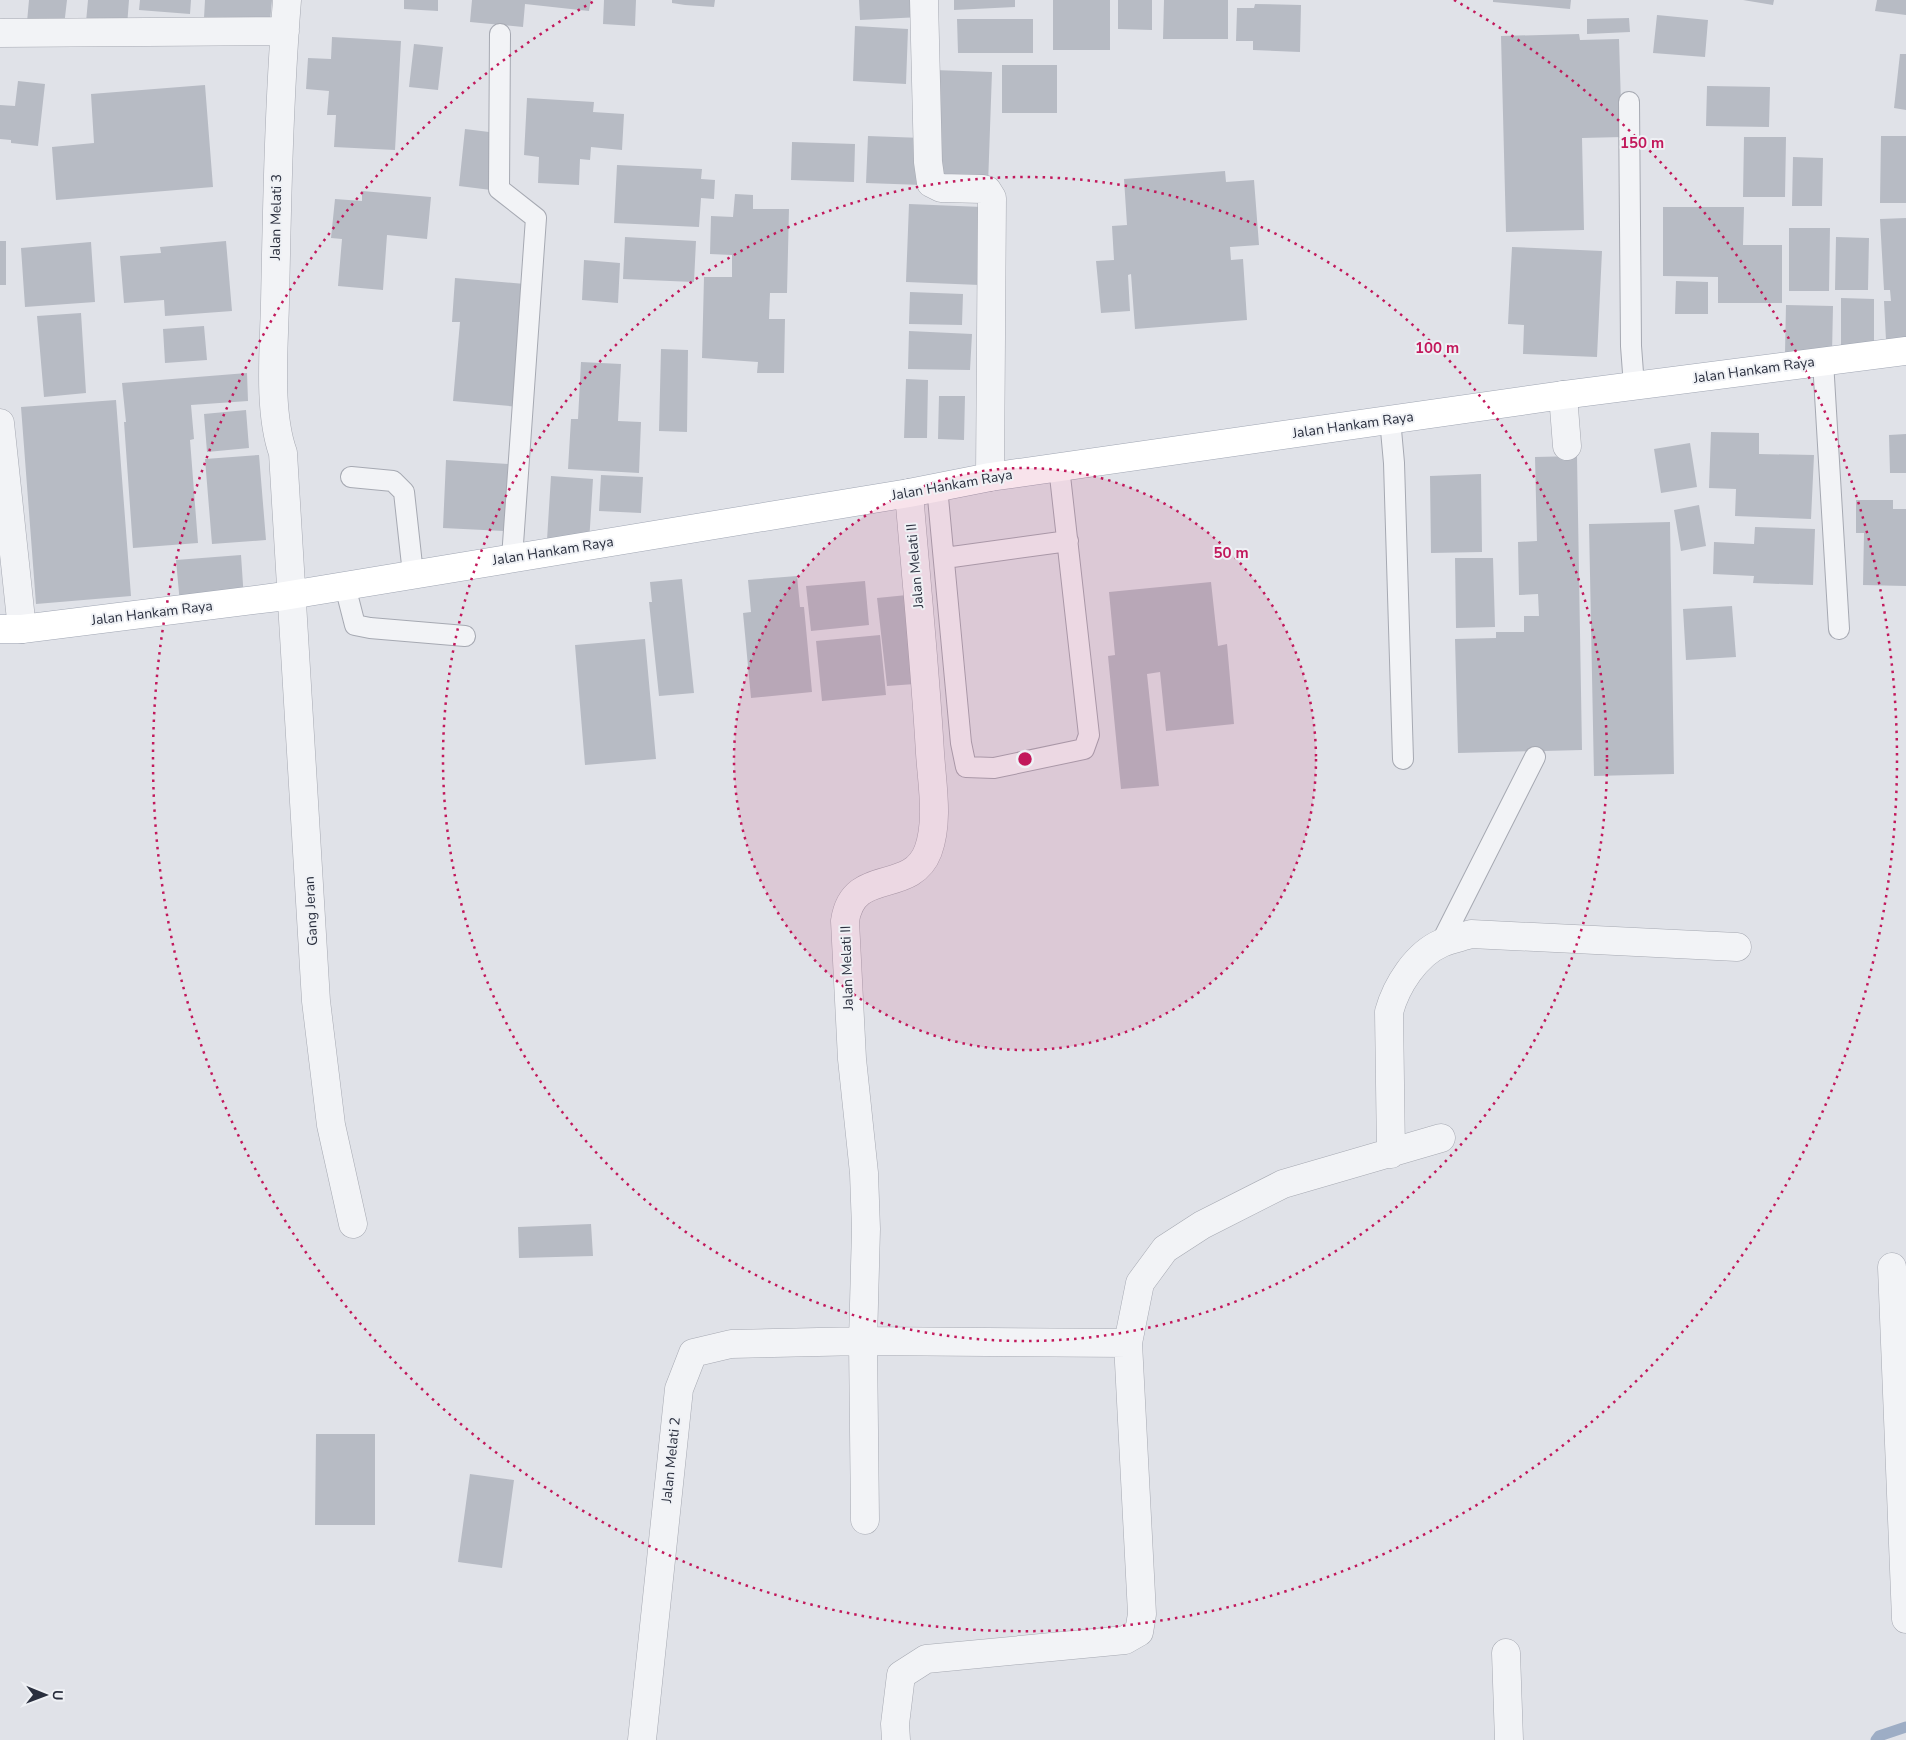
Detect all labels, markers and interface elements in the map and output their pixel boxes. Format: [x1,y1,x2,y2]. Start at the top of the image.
text: 150 m [1620,133,1664,153]
street label: Jalan Melati 3 [266,174,286,261]
text: 100 m [1415,338,1459,358]
street label: Jalan Hankam Raya [1691,352,1816,388]
street label: Jalan Hankam Raya [1290,407,1415,443]
street label: Jalan Hankam Raya [889,465,1014,505]
street label: Jalan Melati II [902,523,928,610]
street label: Jalan Hankam Raya [490,532,615,570]
text: 50 m [1213,543,1249,563]
street label: Jalan Hankam Raya [89,596,214,630]
centre of rings [1016,750,1034,768]
street label: Gang Jeran [300,876,322,946]
street label: Jalan Melati II [836,925,858,1012]
street label: Jalan Melati 2 [657,1416,685,1505]
north arrow [20,1670,70,1720]
text: U [48,1690,67,1701]

